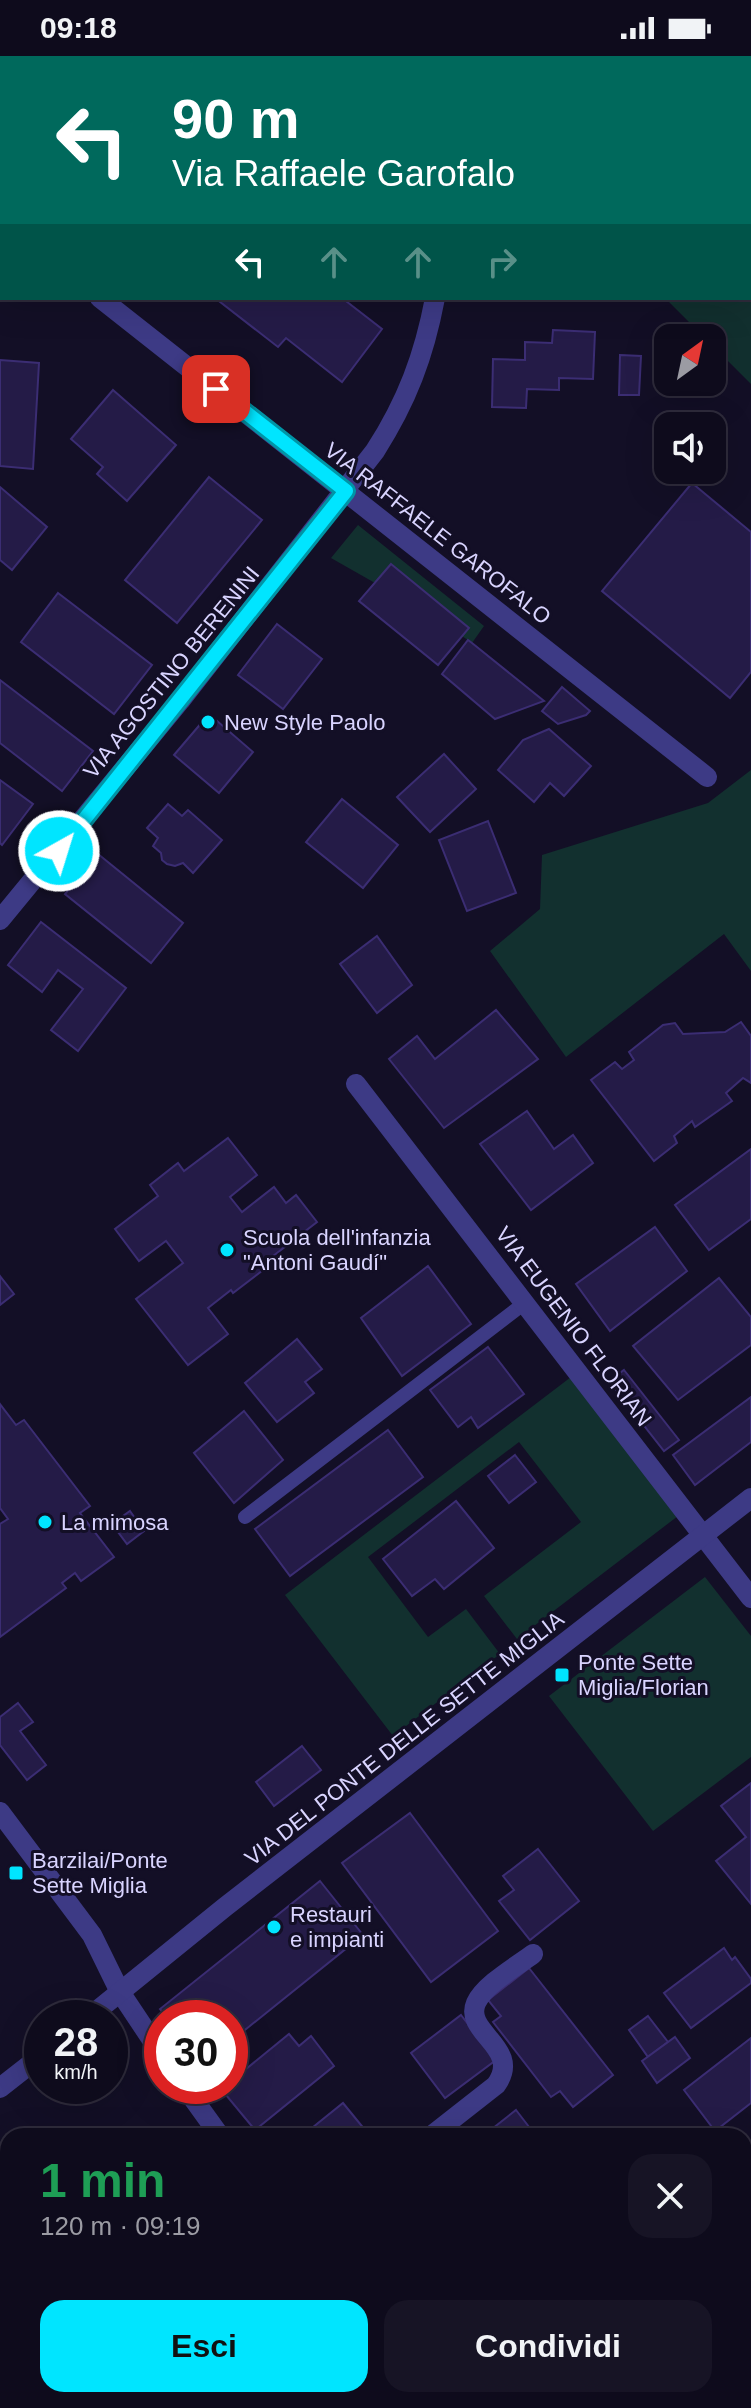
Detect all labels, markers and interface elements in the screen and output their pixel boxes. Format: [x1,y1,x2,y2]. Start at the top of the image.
text: 09:18 [40,11,117,44]
text: 90 m [172,87,300,150]
icon: left [40,88,144,192]
text: Via Raffaele Garofalo [172,153,515,194]
icon: left [228,240,272,284]
icon: ahead [312,240,356,284]
icon: ahead [396,240,440,284]
icon: right [480,240,524,284]
north arrow [654,324,726,396]
map controls [654,324,726,484]
pin [182,355,250,423]
icon: arrive [194,367,238,411]
button: sound [654,412,726,484]
street label: VIA RAFFAELE GAROFALO [320,437,556,629]
street label: VIA AGOSTINO BERENINI [78,561,265,783]
place label: New Style Paolo [224,710,385,735]
marker: New Style Paolo [199,713,217,731]
position arrow [17,809,101,893]
street label: VIA EUGENIO FLORIAN [490,1222,657,1431]
place label: Scuola dell'infanzia "Antoni Gaudí" [243,1225,431,1275]
marker: Scuola dell'infanzia "Antoni Gaudí" [218,1241,236,1259]
place label: La mimosa [61,1510,169,1535]
marker: La mimosa [36,1513,54,1531]
street label: VIA DEL PONTE DELLE SETTE MIGLIA [240,1606,569,1871]
place label: Ponte Sette Miglia/Florian [578,1650,709,1700]
marker: Ponte Sette Miglia/Florian [553,1666,571,1684]
place label: Barzilai/Ponte Sette Miglia [32,1848,168,1898]
marker: Barzilai/Ponte Sette Miglia [7,1864,25,1882]
place label: Restauri e impianti [290,1902,384,1952]
marker: Restauri e impianti [265,1918,283,1936]
speed limit sign: 30 [144,2000,248,2104]
text: 28 [54,2020,98,2064]
text: km/h [54,2061,98,2083]
text: 1 min [40,2154,165,2207]
button: close [628,2154,712,2238]
text: 120 m · 09:19 [40,2211,200,2241]
button: Esci [40,2300,368,2392]
button: Condividi [384,2300,712,2392]

